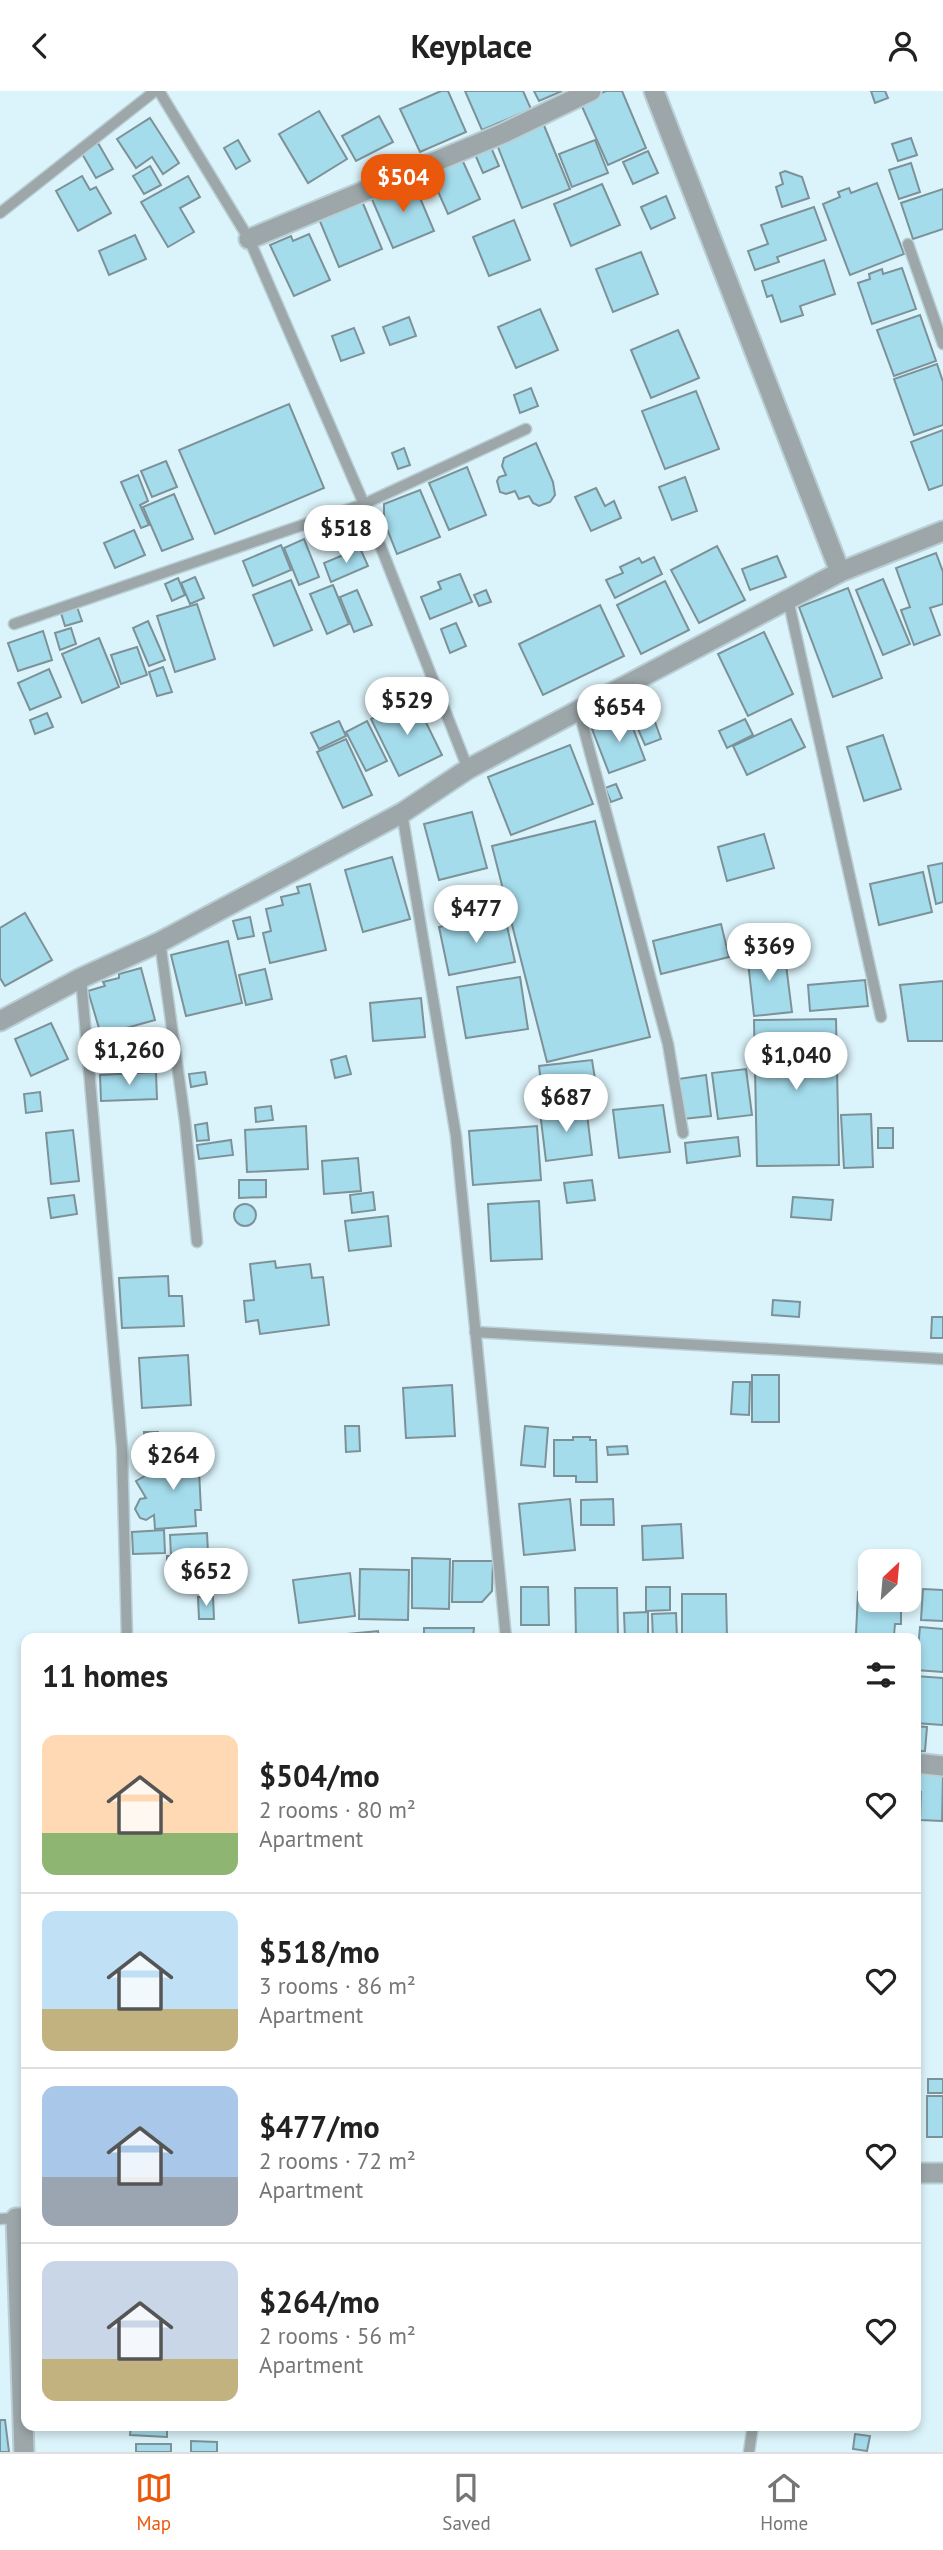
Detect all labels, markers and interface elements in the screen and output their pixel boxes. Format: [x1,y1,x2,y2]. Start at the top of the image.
text: Keyplace [411,25,532,67]
icon: back [21,27,59,65]
icon: person [884,27,922,65]
pin: $504 [362,155,444,214]
text: $504 [377,162,429,191]
pin: $518 [305,505,387,565]
text: $518 [320,513,372,542]
pin: $529 [366,677,448,737]
text: $529 [381,685,433,714]
pin: $654 [578,685,660,744]
text: $654 [593,692,645,721]
pin: $477 [435,885,517,945]
text: $477 [450,893,502,922]
pin: $369 [728,923,810,983]
text: $369 [743,931,795,960]
pin: $1,260 [72,1027,186,1087]
pin: $1,040 [739,1033,853,1092]
text: $1,260 [93,1035,165,1064]
text: $1,040 [760,1040,832,1069]
pin: $687 [525,1075,607,1134]
text: $687 [540,1082,592,1111]
pin: $264 [132,1433,214,1492]
text: $264 [147,1440,199,1469]
pin: $652 [165,1549,247,1608]
north arrow [858,1549,920,1612]
map controls [858,1549,921,1612]
text: $652 [180,1556,232,1585]
text: 11 homes [42,1656,168,1695]
icon: filters [862,1656,900,1694]
text: $504/mo [259,1756,380,1795]
icon: home [98,1763,182,1847]
icon: heart [862,1786,900,1824]
text: 2 rooms · 80 m² [259,1795,416,1824]
text: Apartment [259,1824,363,1853]
text: $518/mo [259,1932,380,1971]
icon: home [98,1939,182,2023]
icon: heart [862,1962,900,2000]
text: 3 rooms · 86 m² [259,1971,416,2000]
text: Apartment [259,2000,363,2029]
text: $477/mo [259,2107,380,2146]
icon: home [98,2114,182,2198]
icon: heart [862,2137,900,2175]
text: 2 rooms · 72 m² [259,2146,416,2175]
text: Apartment [259,2175,363,2204]
text: $264/mo [259,2282,380,2321]
icon: home [98,2289,182,2373]
icon: heart [862,2312,900,2350]
text: 2 rooms · 56 m² [259,2321,416,2350]
text: Apartment [259,2350,363,2379]
tab: Map [135,2469,173,2535]
tab: Saved [442,2469,491,2535]
tab: Home [760,2469,808,2535]

